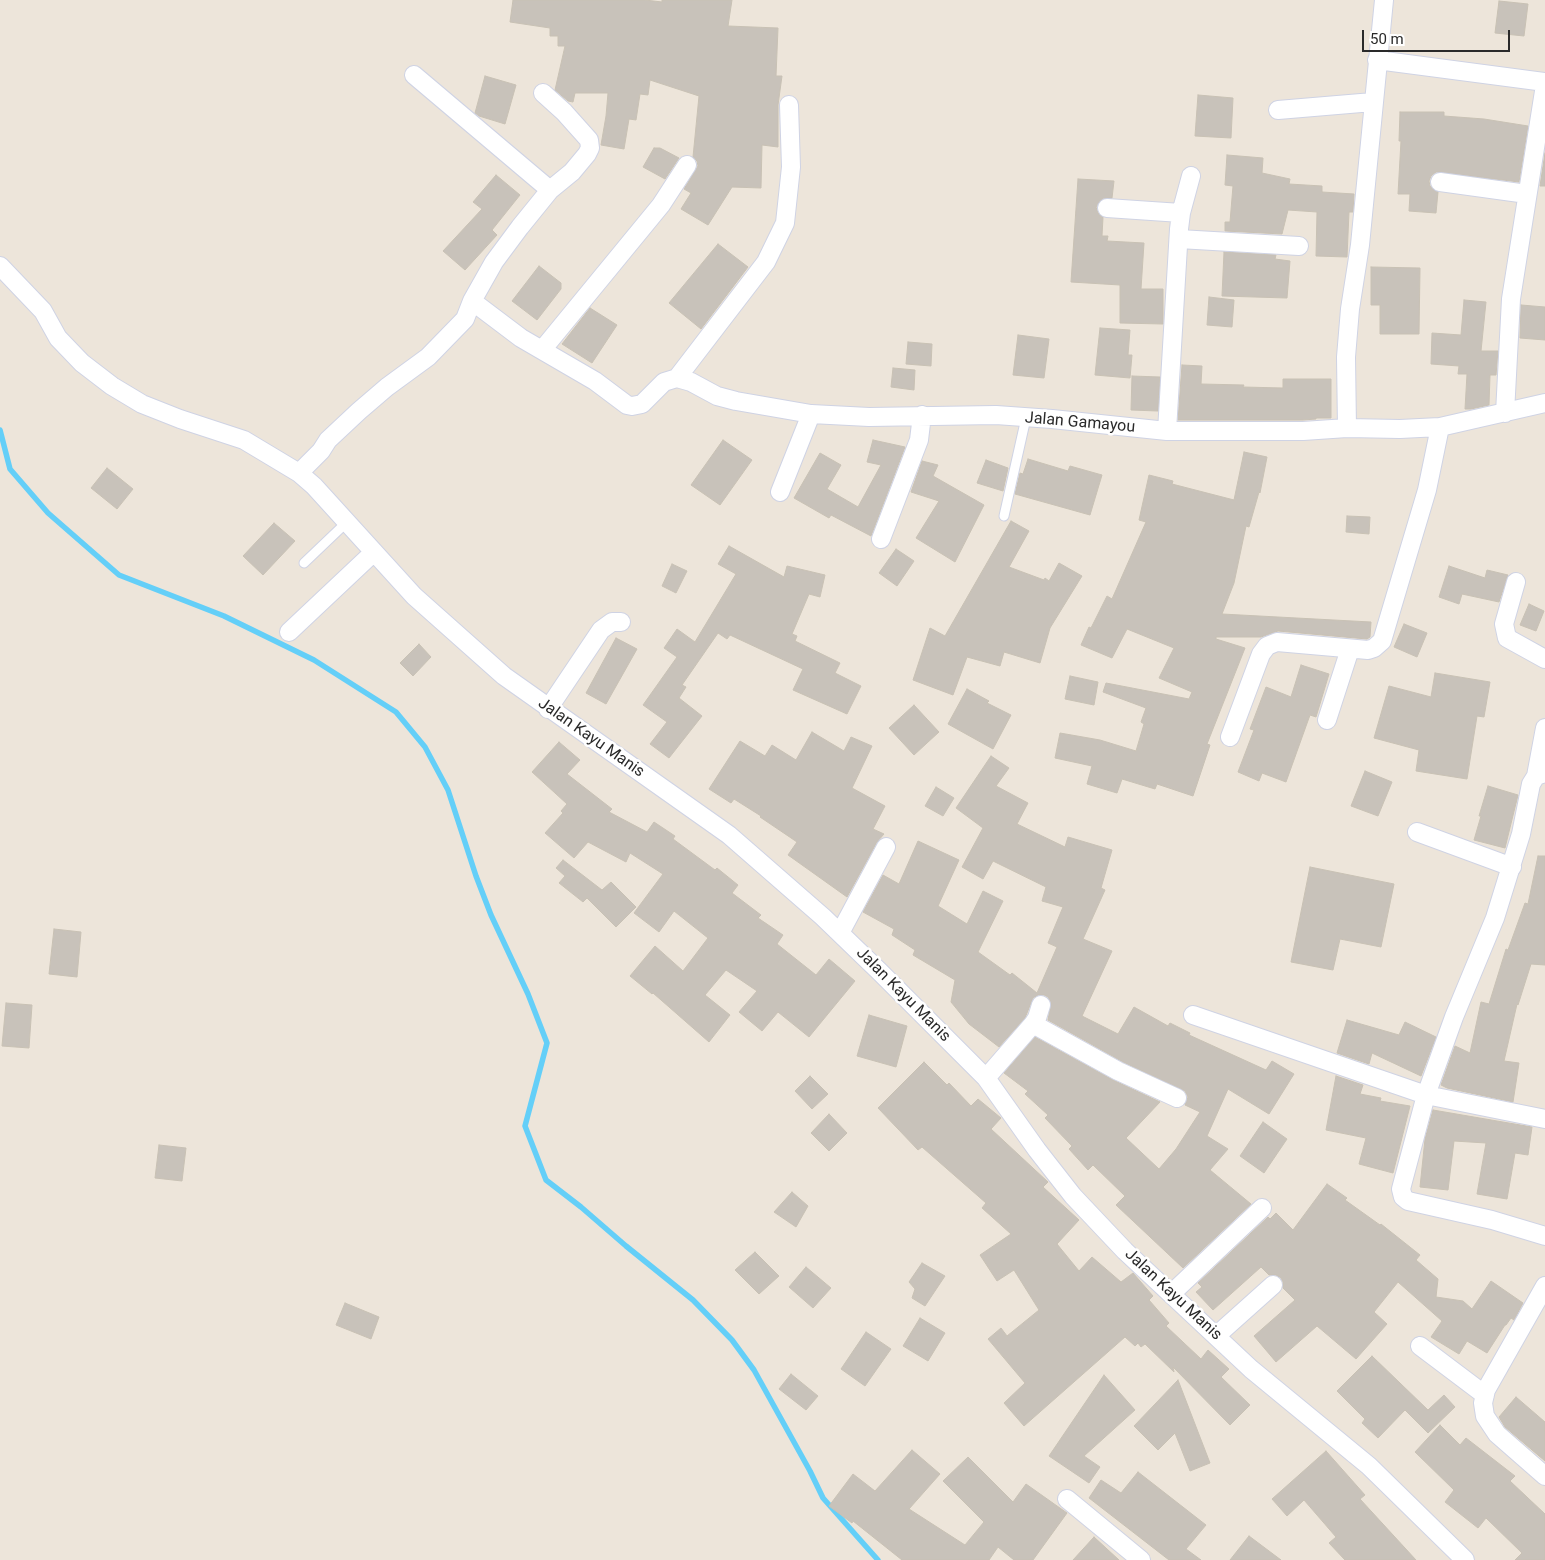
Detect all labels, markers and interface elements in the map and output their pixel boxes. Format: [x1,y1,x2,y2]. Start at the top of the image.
scale bar [1365,20,1512,52]
text: 50 m [1370,30,1404,48]
street label: Jalan Gamayou [1024,409,1136,437]
street label: Jalan Kayu Manis [534,694,648,782]
street label: Jalan Kayu Manis [852,944,954,1046]
street label: Jalan Kayu Manis [1121,1245,1225,1345]

